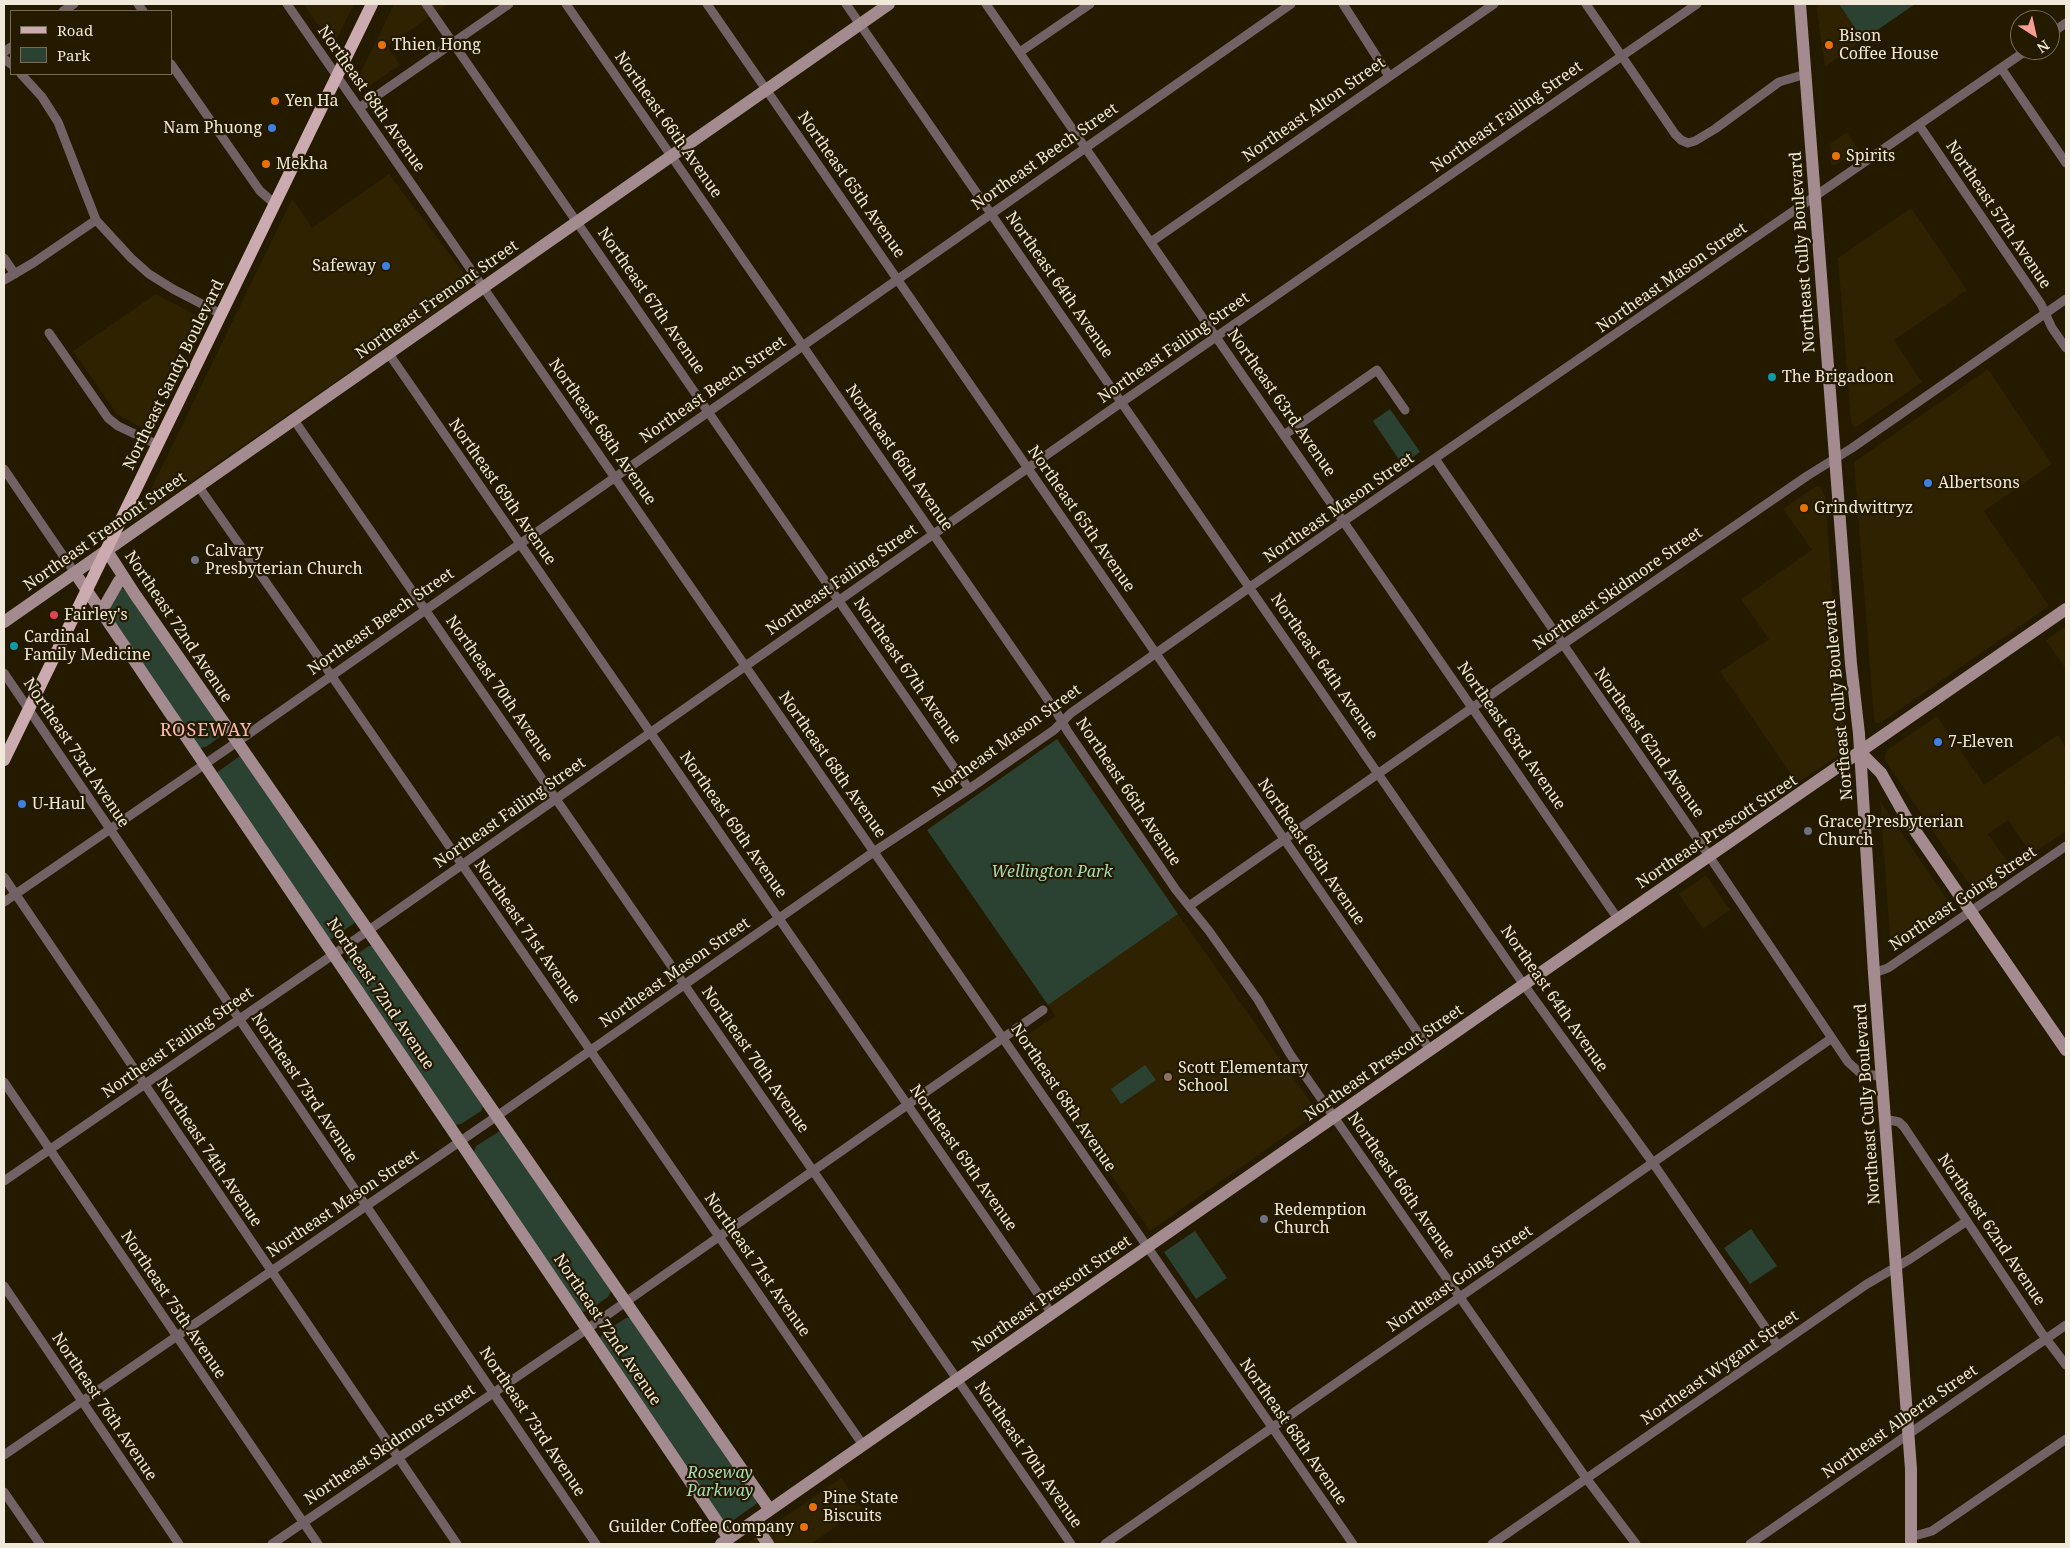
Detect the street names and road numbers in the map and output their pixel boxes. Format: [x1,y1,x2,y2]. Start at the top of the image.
street label: Northeast 68th Avenue [313,22,429,176]
street label: Northeast 66th Avenue [610,48,726,202]
street label: Northeast Alton Street [1239,54,1389,166]
street label: Northeast Failing Street [1428,57,1586,177]
street label: Northeast Beech Street [968,99,1122,215]
street label: Northeast 65th Avenue [793,108,909,262]
street label: Northeast 57th Avenue [1941,137,2055,293]
street label: Northeast Cully Boulevard [1786,151,1820,353]
street label: Northeast 64th Avenue [1001,208,1117,362]
street label: Northeast Mason Street [1593,219,1751,337]
street label: Northeast 67th Avenue [593,224,709,378]
street label: Northeast Fremont Street [352,237,522,363]
street label: Northeast Sandy Boulevard [119,277,229,473]
street label: Northeast Failing Street [1095,288,1253,408]
street label: Northeast 63rd Avenue [1223,325,1339,481]
street label: Northeast Beech Street [636,332,790,448]
street label: Northeast 68th Avenue [544,355,660,509]
street label: Northeast 66th Avenue [841,381,957,535]
street label: Northeast 69th Avenue [444,415,560,569]
street label: Northeast 65th Avenue [1023,442,1139,596]
street label: Northeast Mason Street [1260,449,1418,567]
street label: Northeast Fremont Street [20,469,190,595]
street label: Northeast Failing Street [763,520,921,640]
street label: Northeast Skidmore Street [1530,523,1706,655]
street label: Northeast 72nd Avenue [120,548,236,706]
street label: Northeast Beech Street [304,564,458,680]
street label: Northeast 64th Avenue [1266,590,1382,744]
street label: Northeast 67th Avenue [849,594,965,748]
street label: Northeast Cully Boulevard [1821,599,1857,801]
street label: Northeast 70th Avenue [441,612,557,766]
street label: Northeast 63rd Avenue [1453,658,1569,814]
street label: Northeast 62nd Avenue [1590,664,1708,822]
street label: Northeast 73rd Avenue [19,675,133,831]
street label: Northeast Mason Street [929,681,1085,801]
street label: Northeast 68th Avenue [774,688,890,842]
street label: Northeast 66th Avenue [1071,714,1185,870]
street label: Northeast 69th Avenue [675,748,791,902]
street label: Northeast Failing Street [431,753,589,873]
street label: Northeast Prescott Street [1633,771,1801,893]
street label: Northeast 65th Avenue [1253,775,1369,929]
street label: Northeast Going Street [1886,843,2040,955]
street label: Northeast 71st Avenue [470,856,584,1008]
street label: Northeast Mason Street [596,914,754,1032]
street label: Northeast 72nd Avenue [322,915,438,1073]
street label: Northeast 64th Avenue [1496,922,1612,1076]
street label: Northeast Failing Street [99,983,257,1103]
street label: Northeast 70th Avenue [697,983,813,1137]
street label: Northeast Prescott Street [1301,1001,1467,1125]
street label: Northeast Cully Boulevard [1851,1003,1885,1205]
street label: Northeast 73rd Avenue [247,1010,361,1166]
street label: Northeast 68th Avenue [1006,1020,1120,1176]
street label: Northeast 74th Avenue [152,1075,266,1231]
street label: Northeast 69th Avenue [905,1081,1021,1235]
street label: Northeast 66th Avenue [1343,1109,1459,1263]
street label: Northeast Mason Street [263,1146,423,1262]
street label: Northeast 62nd Avenue [1933,1151,2049,1309]
street label: Northeast 71st Avenue [700,1189,814,1341]
street label: Northeast Going Street [1384,1222,1536,1336]
street label: Northeast 75th Avenue [116,1227,230,1383]
street label: Northeast Prescott Street [969,1232,1135,1356]
street label: Northeast 72nd Avenue [549,1251,665,1409]
street label: Northeast Wygant Street [1638,1306,1802,1430]
street label: Northeast 76th Avenue [47,1329,161,1485]
street label: Northeast 73rd Avenue [475,1344,589,1500]
street label: Northeast 68th Avenue [1235,1355,1351,1509]
street label: Northeast Alberta Street [1819,1361,1981,1483]
street label: Northeast 70th Avenue [970,1378,1086,1532]
street label: Northeast Skidmore Street [301,1381,479,1509]

